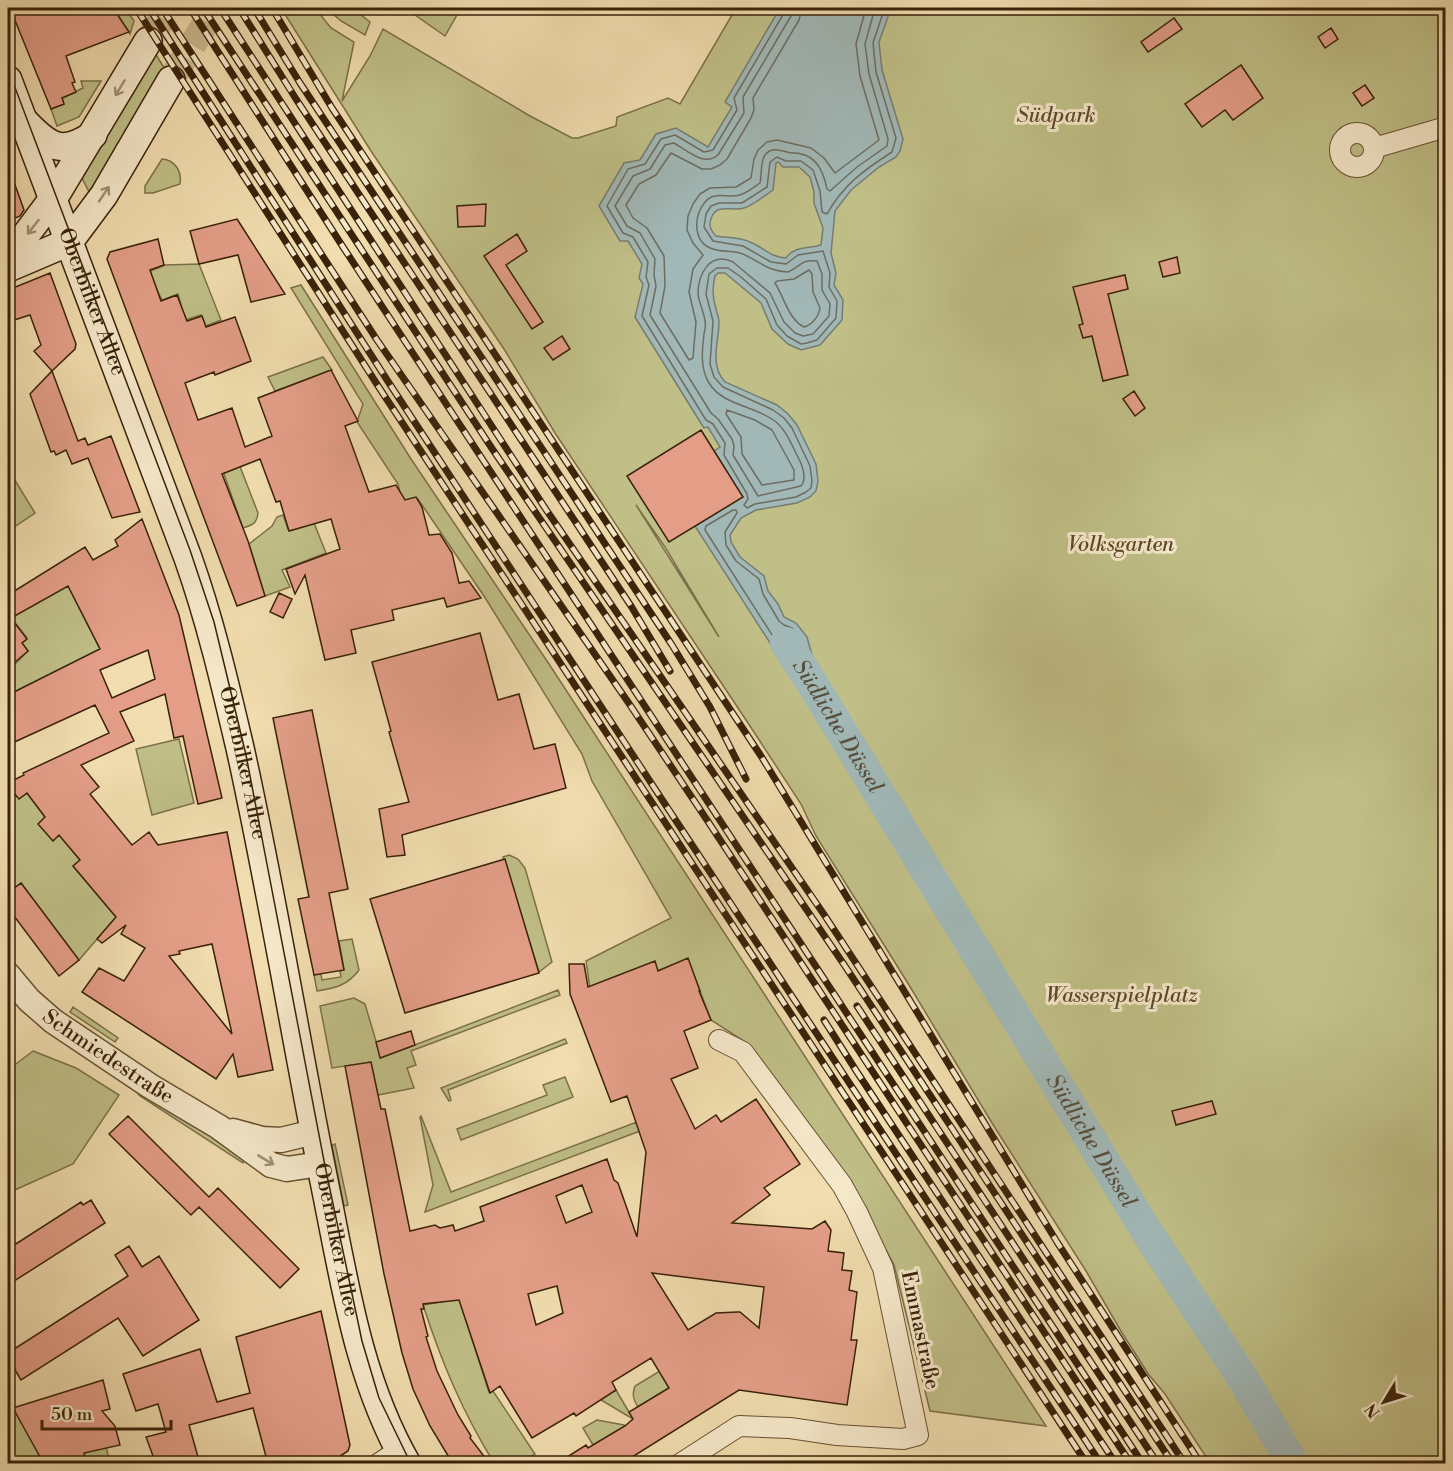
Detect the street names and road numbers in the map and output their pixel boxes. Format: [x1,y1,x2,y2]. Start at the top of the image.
street label: Oberbilker Allee [52,224,131,379]
street label: Oberbilker Allee [213,684,272,842]
street label: Schmiedestraße [36,1004,178,1110]
street label: Oberbilker Allee [308,1161,364,1319]
street label: Emmastraße [895,1268,945,1392]

